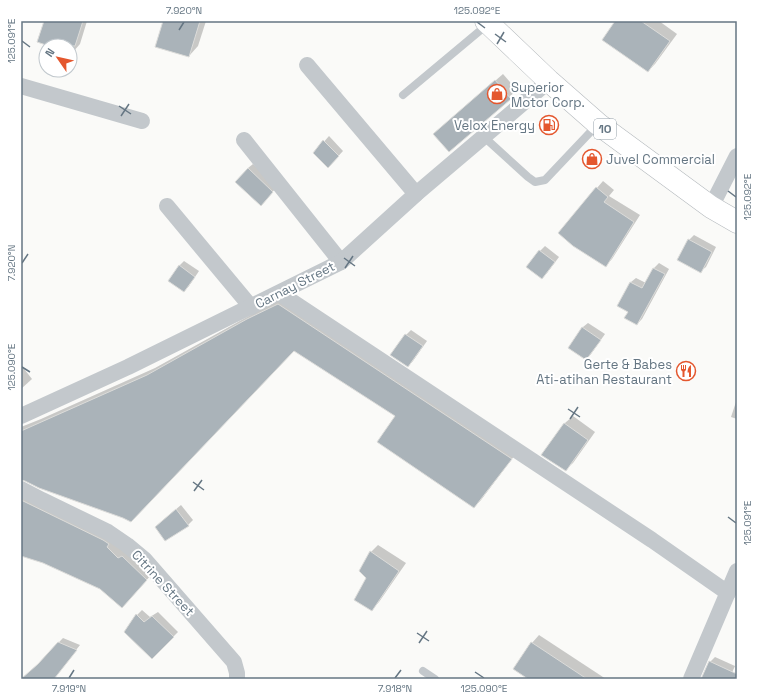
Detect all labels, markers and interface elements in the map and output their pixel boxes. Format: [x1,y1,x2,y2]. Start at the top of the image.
text: 7.920°N [166,4,202,17]
text: 125.092°E [454,4,501,17]
text: 125.091°E [5,18,18,63]
north arrow [38,38,78,78]
text: N [42,45,58,59]
place label: Superior Motor Corp. [511,79,585,111]
shop icon: Superior Motor Corp. [486,83,508,105]
fuel station icon: Velox Energy [538,114,560,136]
place label: Velox Energy [454,117,535,134]
road number: 10 [594,119,616,139]
shop icon: Juvel Commercial [581,148,603,170]
place label: Juvel Commercial [606,151,715,168]
text: 125.092°E [741,173,754,220]
text: 7.920°N [5,245,18,281]
street label: Carnay Street [252,258,338,312]
text: 125.090°E [5,343,18,390]
place label: Gerte & Babes Ati-atihan Restaurant [536,356,672,388]
restaurant icon: Gerte & Babes Ati-atihan Restaurant [675,360,697,382]
text: 125.091°E [741,500,754,545]
street label: Citrine Street [128,546,198,620]
text: 7.919°N [52,682,86,695]
text: 7.918°N [378,682,412,695]
text: 125.090°E [461,682,508,695]

